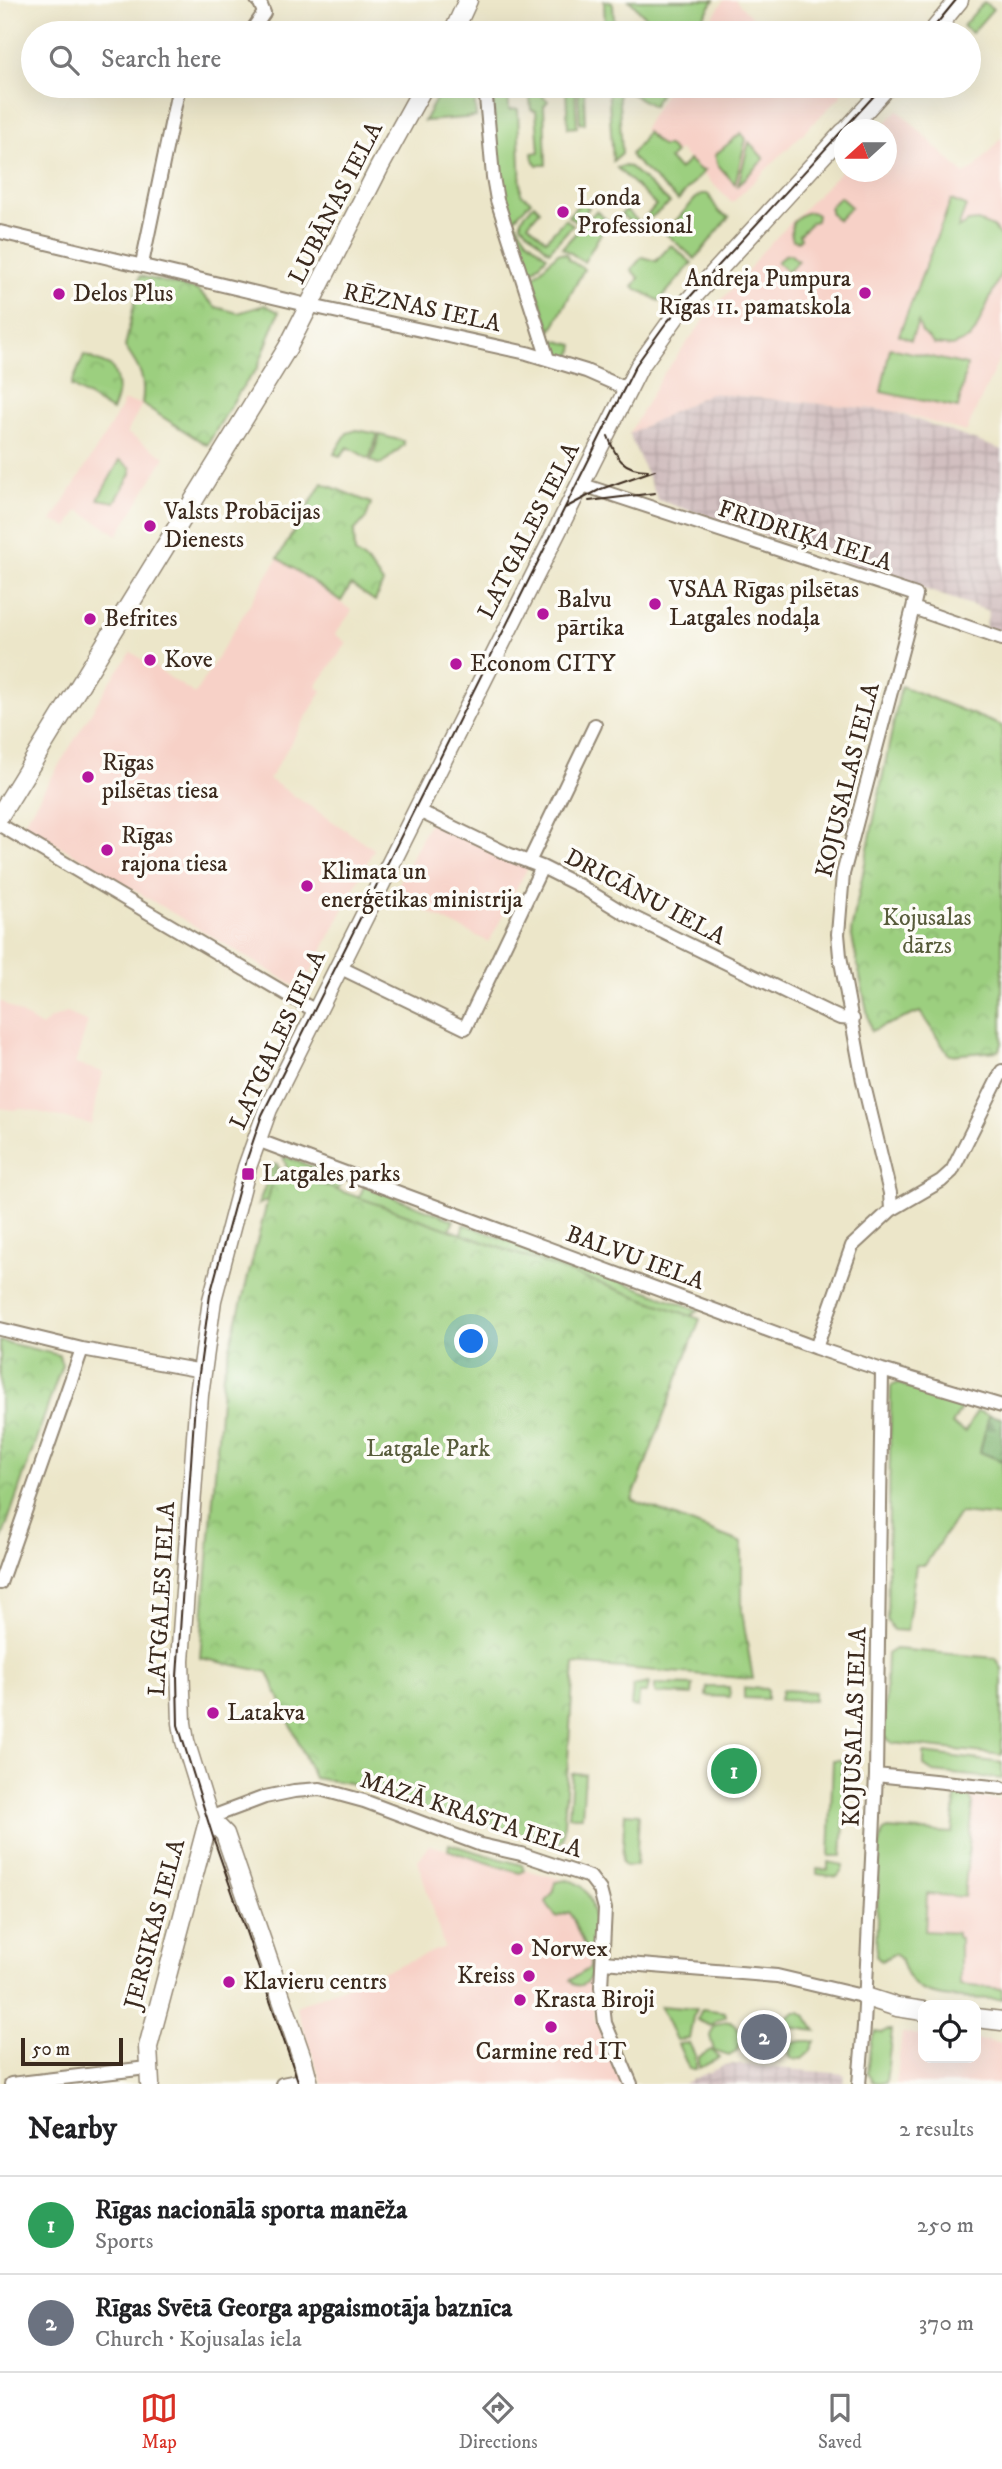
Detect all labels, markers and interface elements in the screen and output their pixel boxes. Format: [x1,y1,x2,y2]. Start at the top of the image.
search box [21,21,981,98]
icon: search [45,41,83,79]
text: Search here [101,43,221,76]
street label: LUBĀNAS IELA [282,116,390,289]
north arrow [834,119,897,182]
place label: Londa Professional [577,183,694,241]
marker: Londa Professional [555,204,571,220]
place label: Andreja Pumpura Rīgas 11. pamatskola [659,264,852,322]
street label: RĒZNAS IELA [340,277,504,339]
place label: Delos Plus [73,279,173,309]
marker: Andreja Pumpura Rīgas 11. pamatskola [857,285,873,301]
marker: Delos Plus [51,286,67,302]
street label: LATGALES IELA [471,437,587,624]
street label: FRIDRIĶA IELA [714,494,896,578]
place label: Valsts Probācijas Dienests [163,497,320,555]
marker: Valsts Probācijas Dienests [142,518,158,534]
place label: VSAA Rīgas pilsētas Latgales nodaļa [668,575,859,633]
place label: Balvu pārtika [556,585,625,643]
marker: VSAA Rīgas pilsētas Latgales nodaļa [647,596,663,612]
place label: Befrites [104,604,177,634]
marker: Balvu pārtika [535,606,551,622]
marker: Befrites [82,611,98,627]
place label: Kove [164,645,213,675]
place label: Econom CITY [470,649,616,679]
marker: Kove [142,652,158,668]
marker: Econom CITY [448,656,464,672]
street label: KOJUSALAS IELA [809,679,887,880]
place label: Rīgas pilsētas tiesa [101,748,219,806]
marker: Rīgas pilsētas tiesa [80,769,96,785]
place label: Rīgas rajona tiesa [121,821,228,879]
marker: Rīgas rajona tiesa [99,842,115,858]
street label: DRICĀNU IELA [559,842,731,952]
place label: Klimata un enerģētikas ministrija [321,857,524,915]
marker: Klimata un enerģētikas ministrija [299,878,315,894]
park label: Kojusalas dārzs [882,903,972,961]
street label: LATGALES IELA [223,945,333,1134]
place label: Latgales parks [262,1159,400,1189]
marker: Latgales parks [240,1166,256,1182]
street label: BALVU IELA [562,1219,709,1297]
your location [454,1324,488,1358]
park label: Latgale Park [366,1434,490,1464]
street label: LATGALES IELA [142,1500,182,1697]
street label: KOJUSALAS IELA [837,1626,873,1827]
place label: Latakva [227,1698,306,1728]
marker: Latakva [205,1705,221,1721]
pin: 1 [711,1745,757,1797]
street label: MAZĀ KRASTA IELA [356,1765,586,1865]
street label: JERSIKAS IELA [117,1835,192,2014]
place label: Norwex [531,1934,608,1964]
marker: Norwex [509,1941,525,1957]
place label: Kreiss [457,1961,515,1991]
place label: Klavieru centrs [243,1967,387,1997]
marker: Kreiss [521,1968,537,1984]
marker: Klavieru centrs [221,1974,237,1990]
place label: Krasta Biroji [534,1985,655,2015]
marker: Krasta Biroji [512,1992,528,2008]
map controls [918,2000,981,2063]
button: locate [918,2000,981,2063]
pin: 2 [741,2011,787,2063]
marker: Carmine red IT [543,2019,559,2035]
scale bar [21,2035,122,2067]
place label: Carmine red IT [476,2037,626,2067]
text: 50 m [32,2038,70,2061]
text: Nearby [28,2111,117,2148]
text: 2 results [899,2115,974,2144]
text: Rīgas nacionālā sporta manēža [95,2194,407,2227]
text: 1 [47,2211,55,2240]
text: 250 m [917,2211,974,2240]
text: Sports [95,2227,153,2256]
text: Rīgas Svētā Georga apgaismotāja baznīca [95,2292,512,2325]
text: 2 [45,2309,57,2338]
text: 370 m [919,2309,974,2338]
text: Church · Kojusalas iela [95,2325,302,2354]
tab: Map [140,2389,178,2454]
tab: Directions [459,2389,538,2454]
tab: Saved [818,2389,862,2454]

